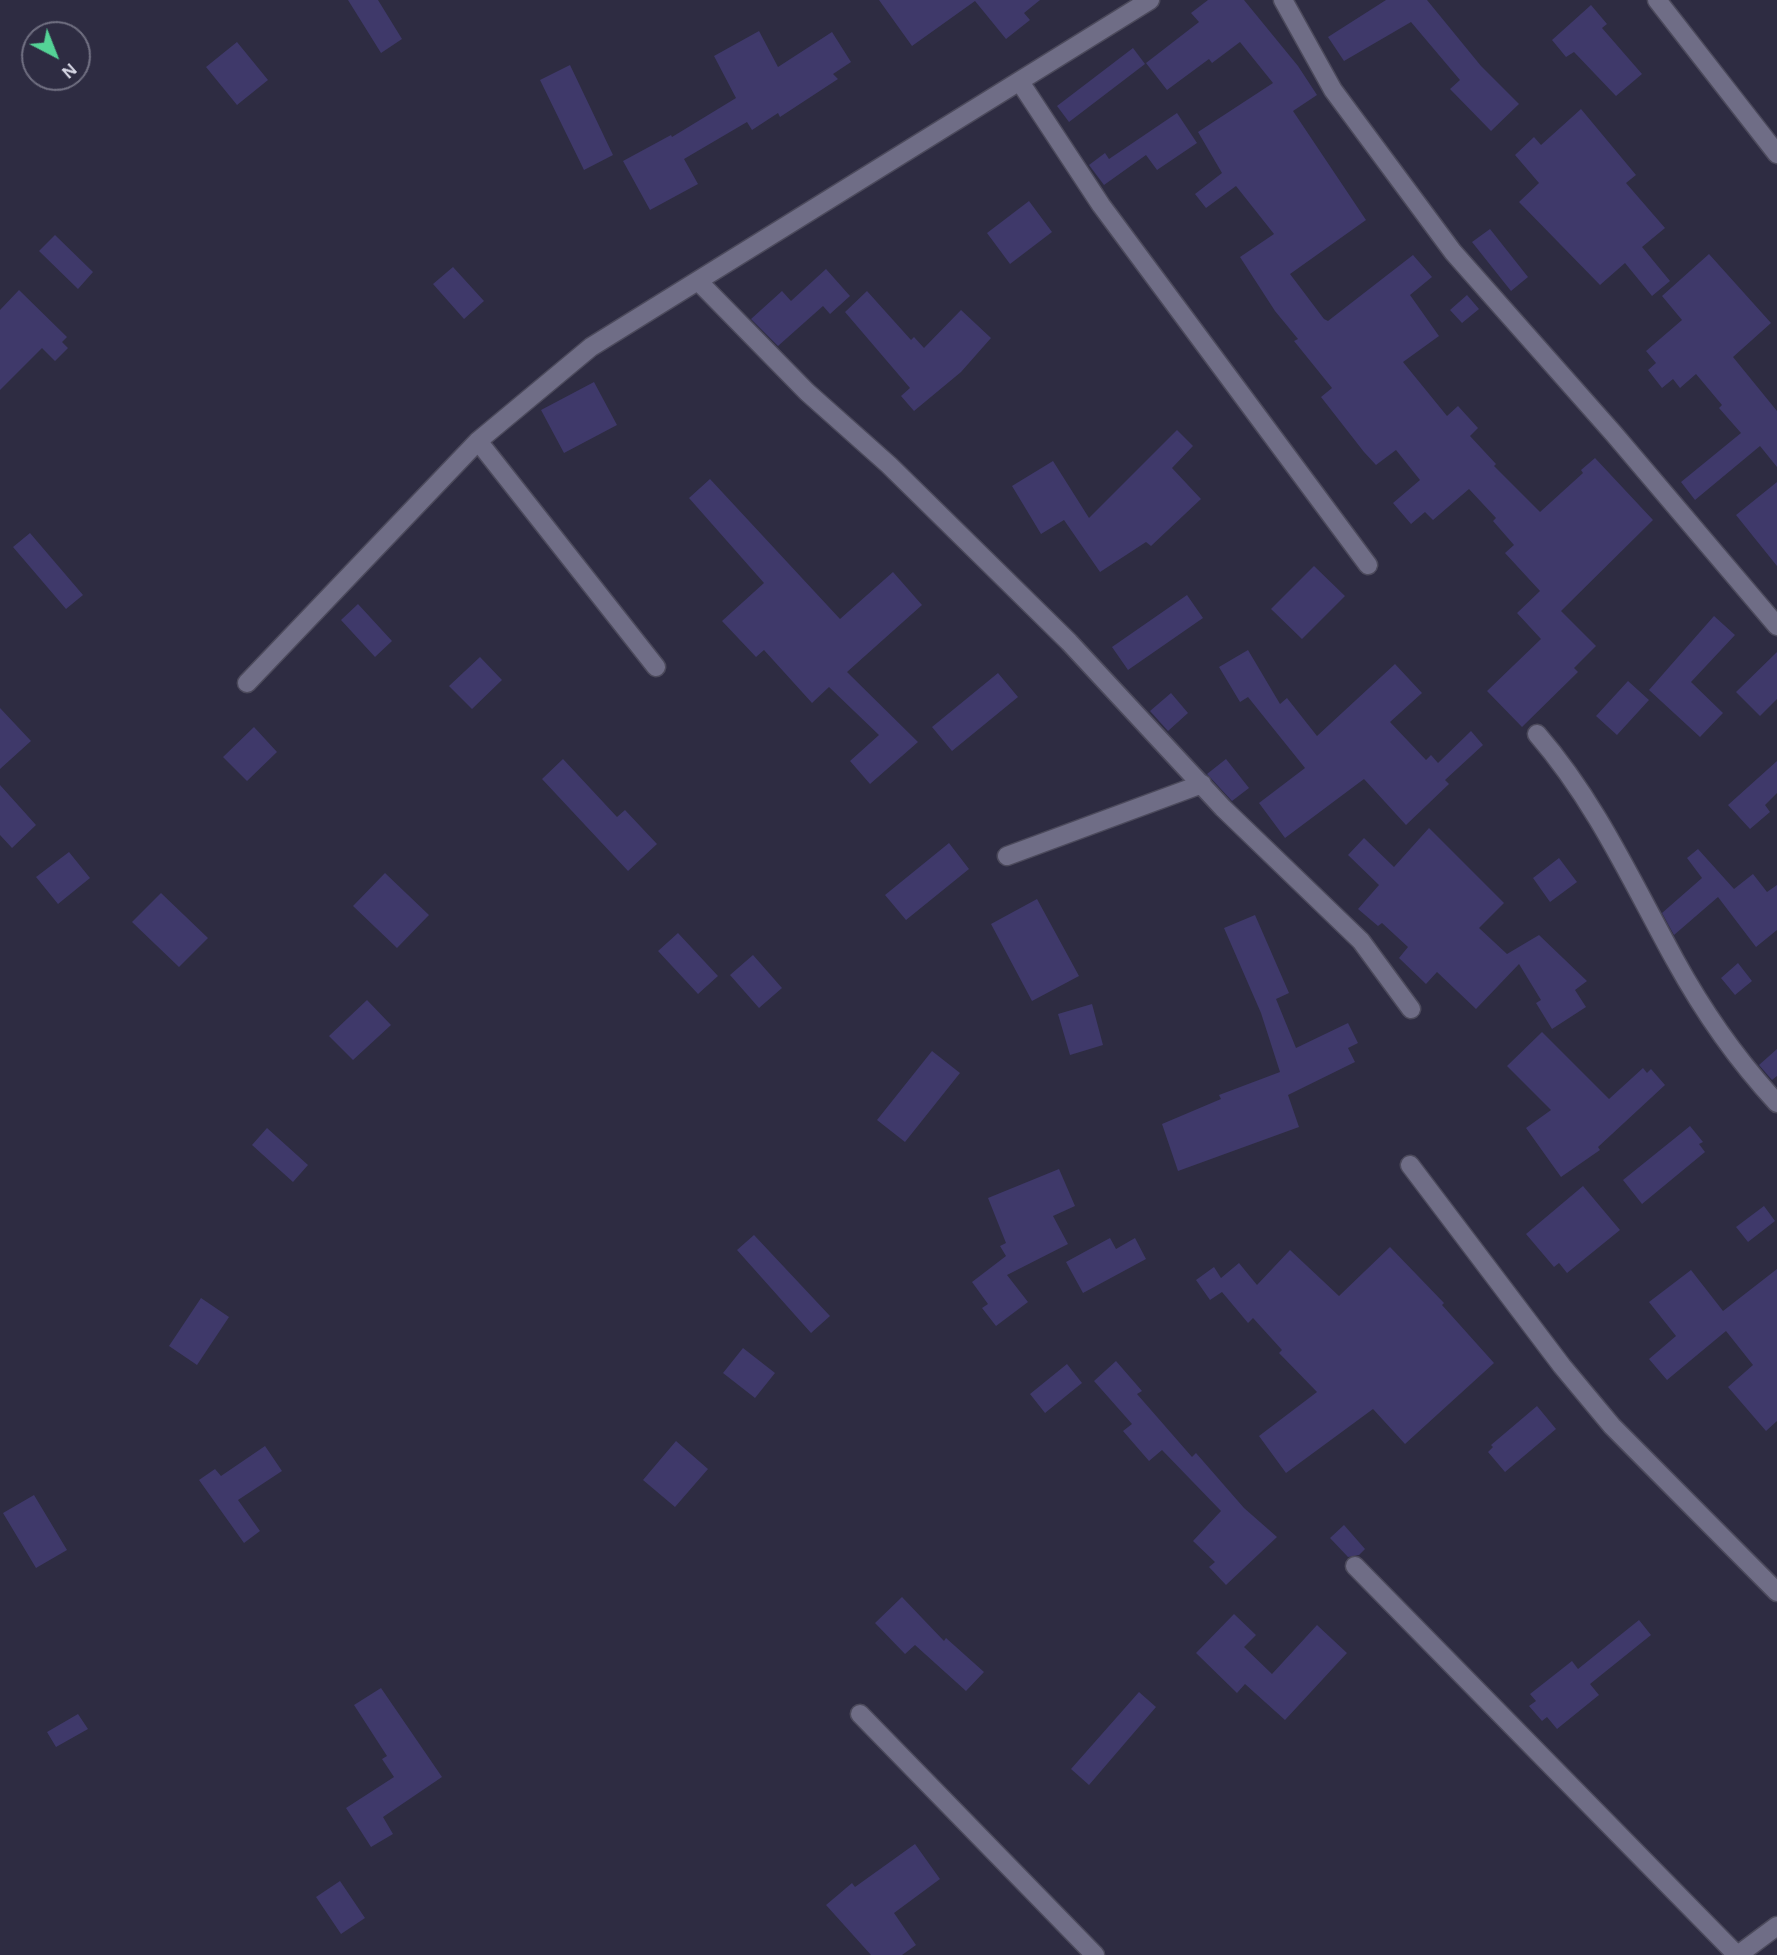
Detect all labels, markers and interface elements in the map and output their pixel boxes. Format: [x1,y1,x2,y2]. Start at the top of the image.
north arrow [21,21,91,91]
text: N [58,59,80,82]

